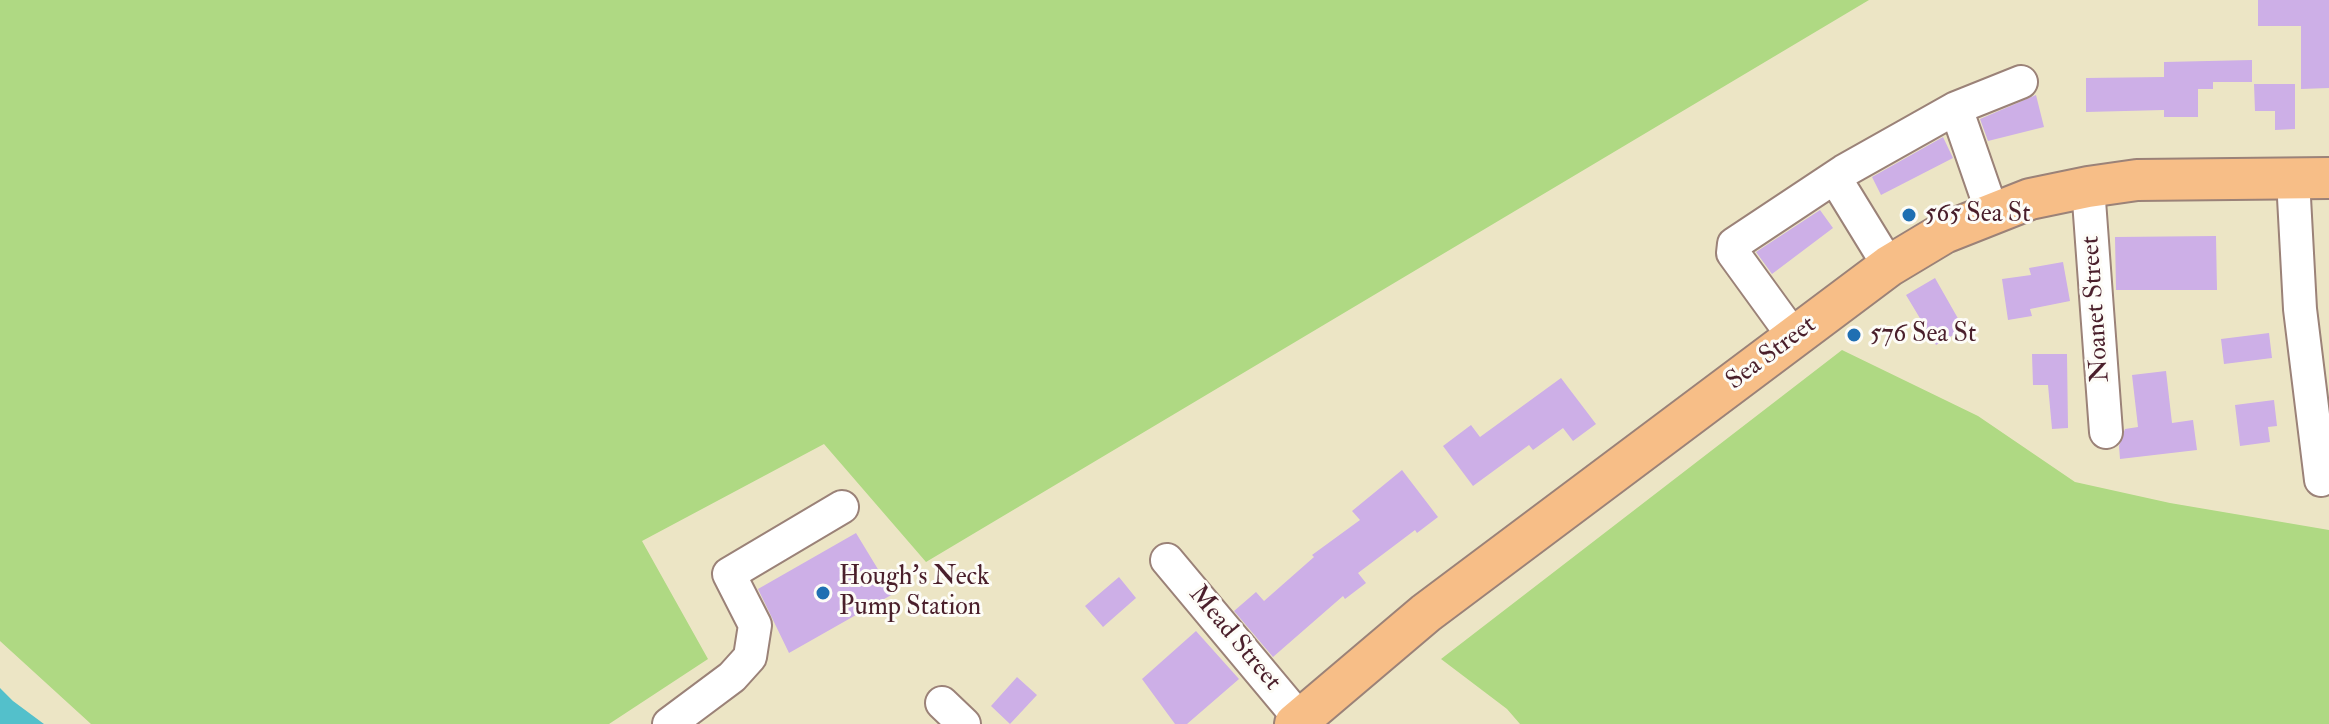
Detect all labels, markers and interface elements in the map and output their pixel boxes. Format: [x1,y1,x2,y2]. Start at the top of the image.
place label: 565 Sea St [1925,199,2031,231]
marker: 565 Sea St [1900,206,1918,224]
street label: Noanet Street [2076,235,2118,383]
street label: Sea Street [1721,310,1823,398]
place label: 576 Sea St [1870,319,1976,351]
marker: 576 Sea St [1845,326,1863,344]
place label: Hough's Neck Pump Station [839,562,989,624]
street label: Mead Street [1181,580,1287,698]
marker: Hough's Neck Pump Station [814,584,832,602]

